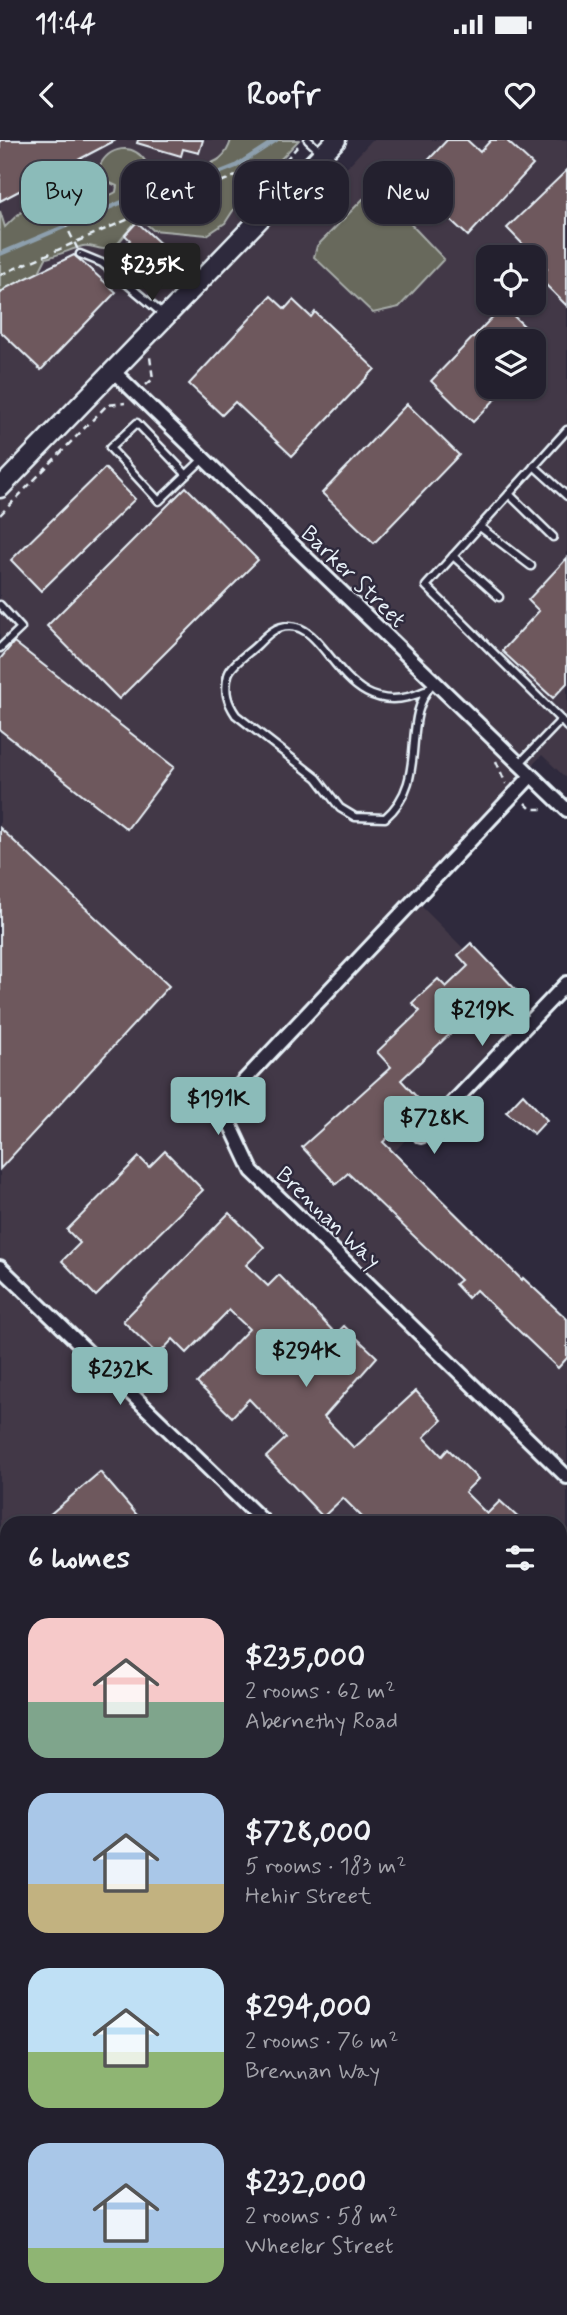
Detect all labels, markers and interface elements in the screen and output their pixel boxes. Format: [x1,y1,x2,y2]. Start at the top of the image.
text: 11:44 [35,8,96,42]
text: Roofr [247,74,320,116]
icon: back [28,76,66,114]
icon: heart [501,76,539,114]
chip: Buy [21,161,107,224]
chip: Rent [121,161,220,224]
chip: Filters [234,161,349,224]
chip: New [363,161,453,224]
pin: $235K [103,244,201,303]
map controls [476,245,546,399]
button: locate [476,245,546,315]
text: $235K [120,251,184,281]
button: layers [476,329,546,399]
street label: Barker Street [293,520,412,635]
pin: $219K [433,988,531,1048]
text: $219K [450,996,514,1026]
pin: $191K [169,1077,267,1137]
text: $191K [187,1085,249,1115]
pin: $728K [385,1096,483,1156]
text: $728K [400,1104,468,1134]
street label: Brennan Way [269,1161,387,1276]
pin: $294K [257,1330,355,1389]
text: $294K [272,1337,340,1367]
pin: $232K [71,1348,169,1407]
text: $232K [88,1355,152,1385]
text: 6 homes [28,1539,130,1578]
icon: filters [501,1539,539,1577]
text: $235,000 [245,1638,365,1677]
icon: home [84,1646,168,1730]
text: 2 rooms · 62 m² [245,1677,396,1707]
text: Abernethy Road [245,1707,398,1737]
text: $728,000 [245,1813,371,1852]
icon: home [84,1821,168,1905]
text: 5 rooms · 183 m² [245,1852,406,1882]
text: Hehir Street [245,1882,372,1912]
text: $294,000 [245,1988,371,2027]
icon: home [84,1996,168,2080]
text: 2 rooms · 76 m² [245,2027,398,2057]
text: Brennan Way [245,2057,380,2087]
text: $232,000 [245,2163,366,2202]
icon: home [84,2171,168,2255]
text: 2 rooms · 58 m² [245,2202,398,2232]
text: Wheeler Street [245,2232,394,2262]

